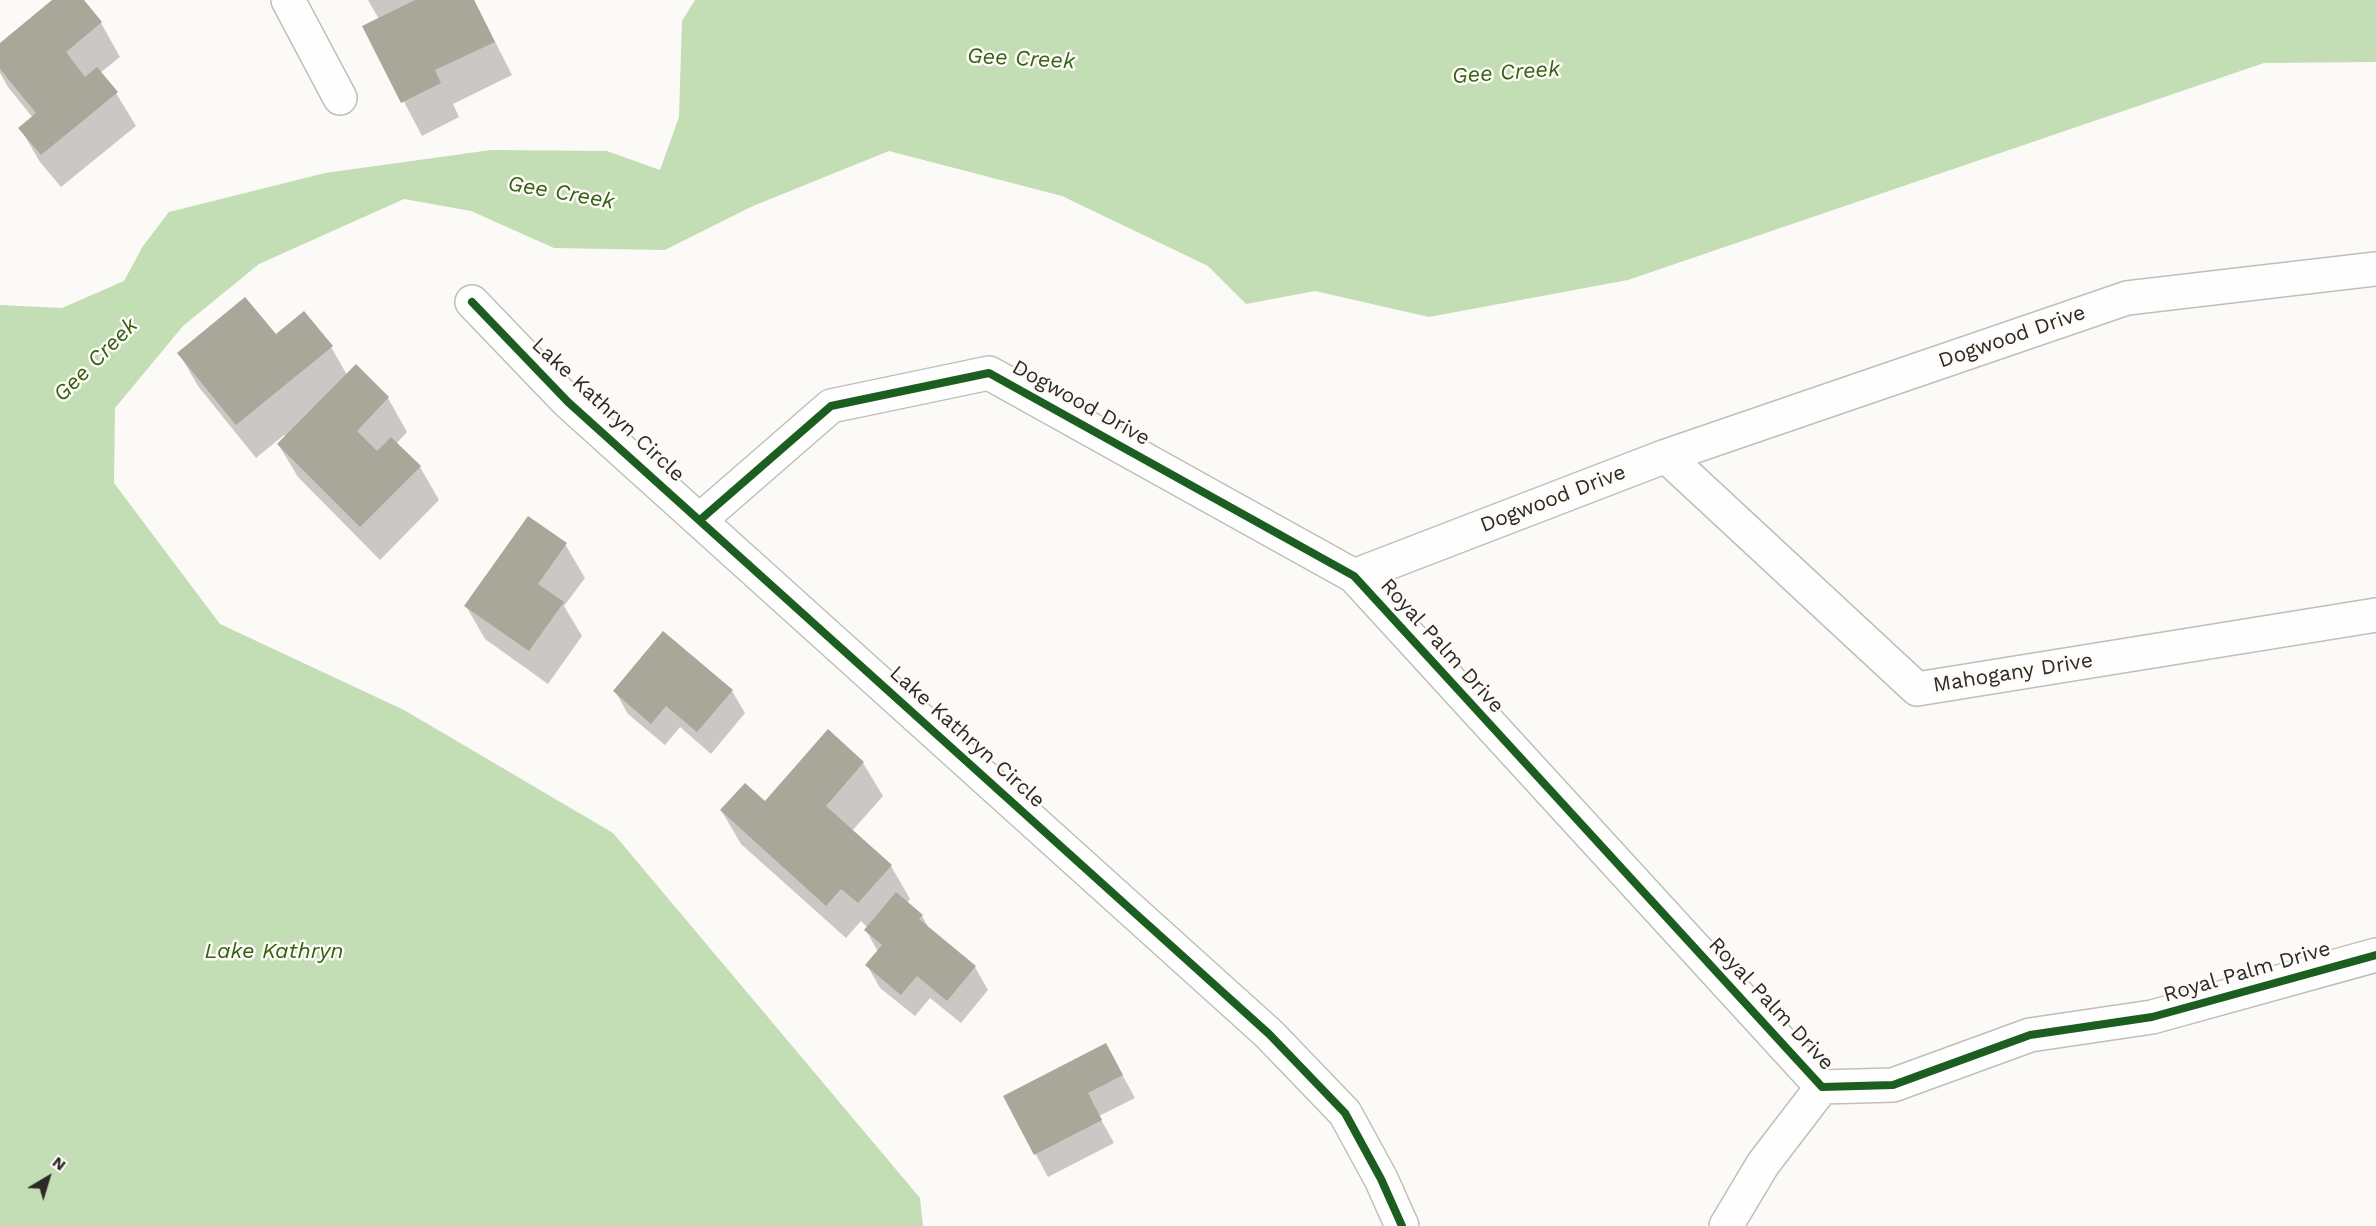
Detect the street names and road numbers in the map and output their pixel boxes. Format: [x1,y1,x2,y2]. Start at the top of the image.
street label: Dogwood Drive [1935,300,2089,374]
street label: Lake Kathryn Circle [526,333,690,487]
street label: Dogwood Drive [1008,355,1154,451]
street label: Dogwood Drive [1477,460,1629,538]
street label: Royal Palm Drive [1375,573,1509,719]
street label: Mahogany Drive [1931,648,2095,698]
street label: Lake Kathryn Circle [884,661,1050,813]
street label: Royal Palm Drive [1703,932,1839,1076]
street label: Royal Palm Drive [2161,936,2333,1008]

